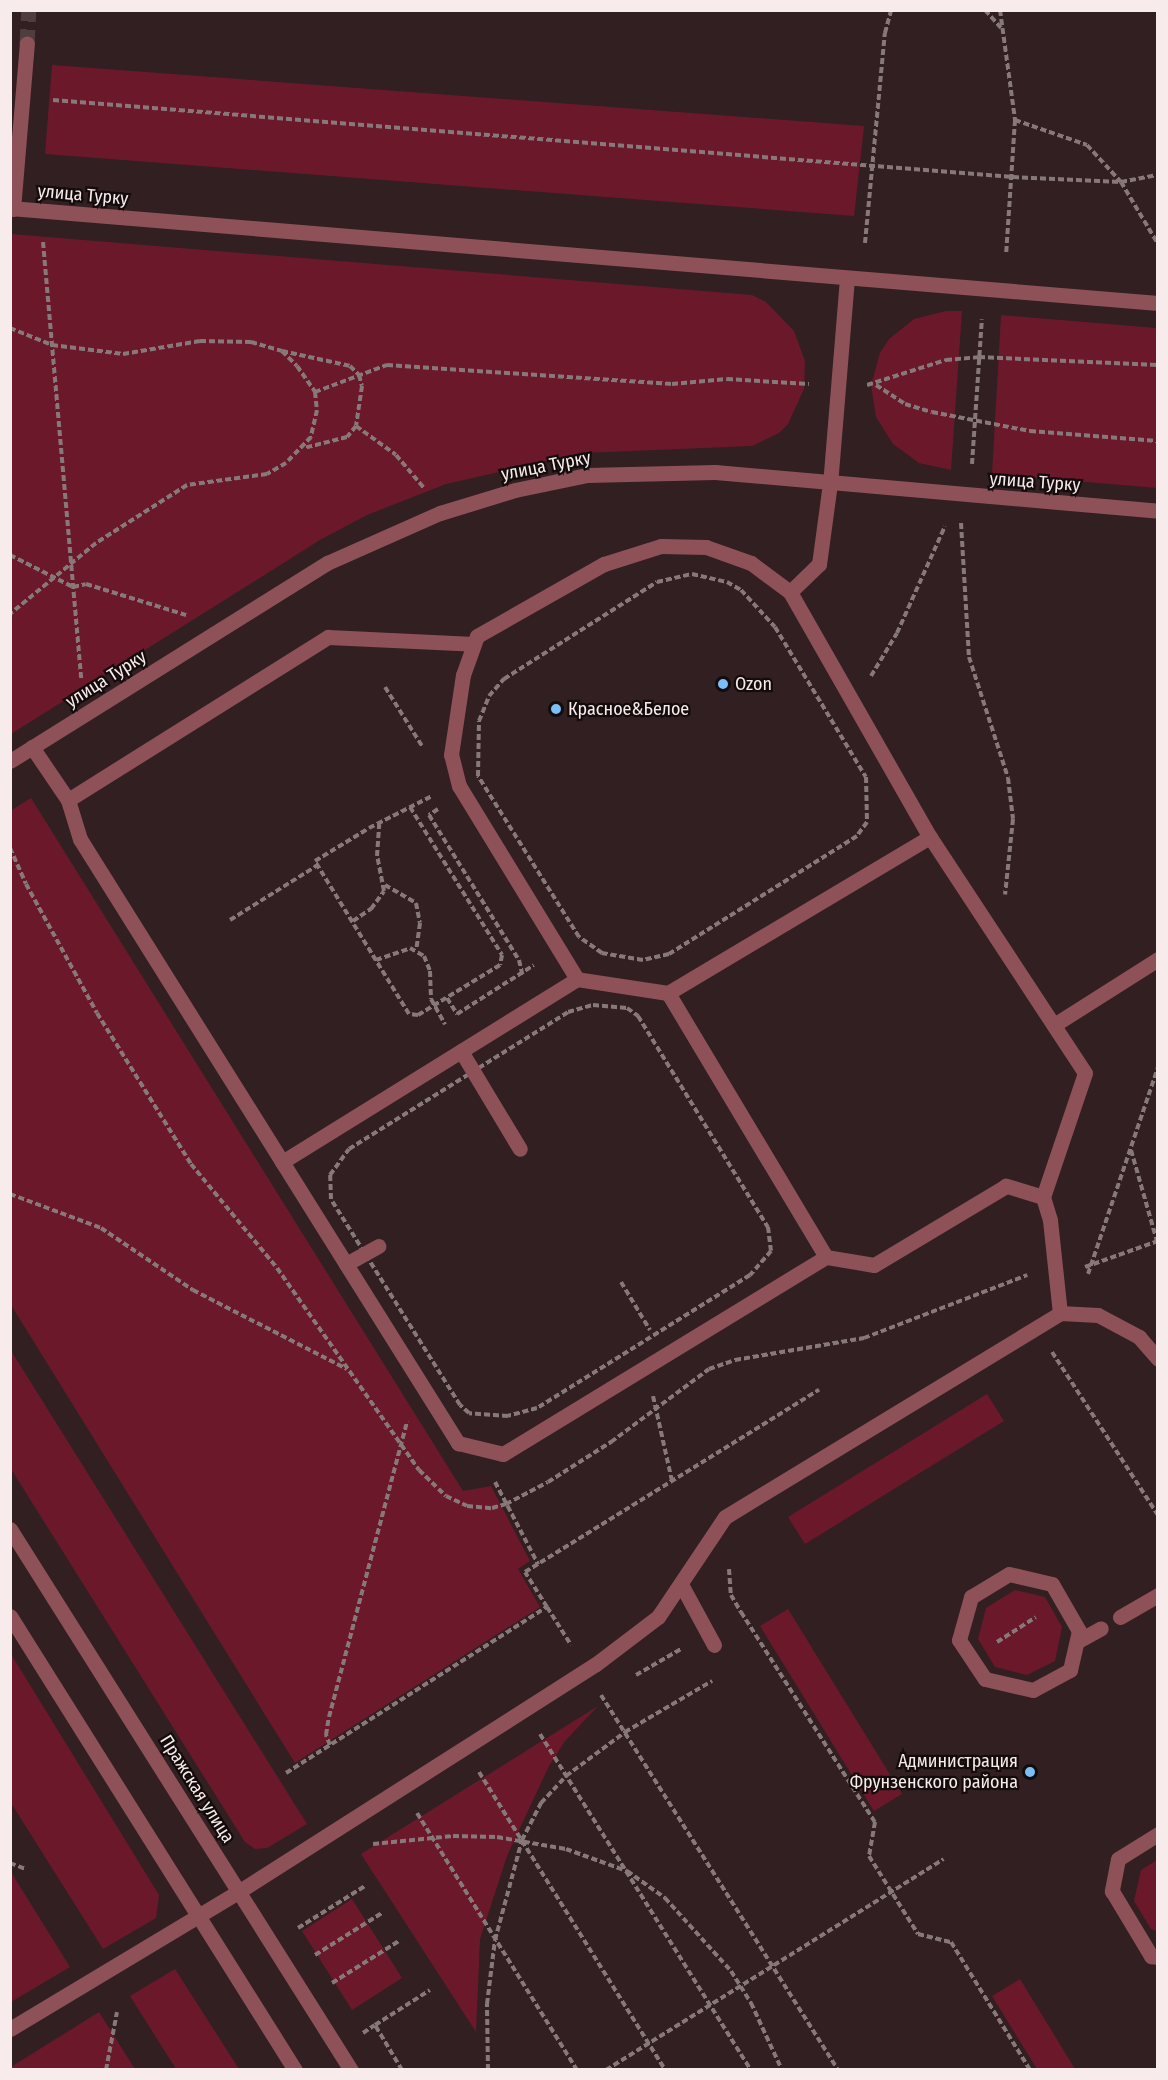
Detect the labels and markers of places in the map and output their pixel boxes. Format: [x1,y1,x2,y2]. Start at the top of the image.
place label: Ozon [735,673,772,695]
marker: Ozon [716,677,730,691]
place label: Красное&Белое [568,698,689,720]
marker: Красное&Белое [549,702,563,716]
place label: Администрация Фрунзенского района [850,1751,1018,1794]
marker: Администрация Фрунзенского района [1023,1765,1037,1779]

